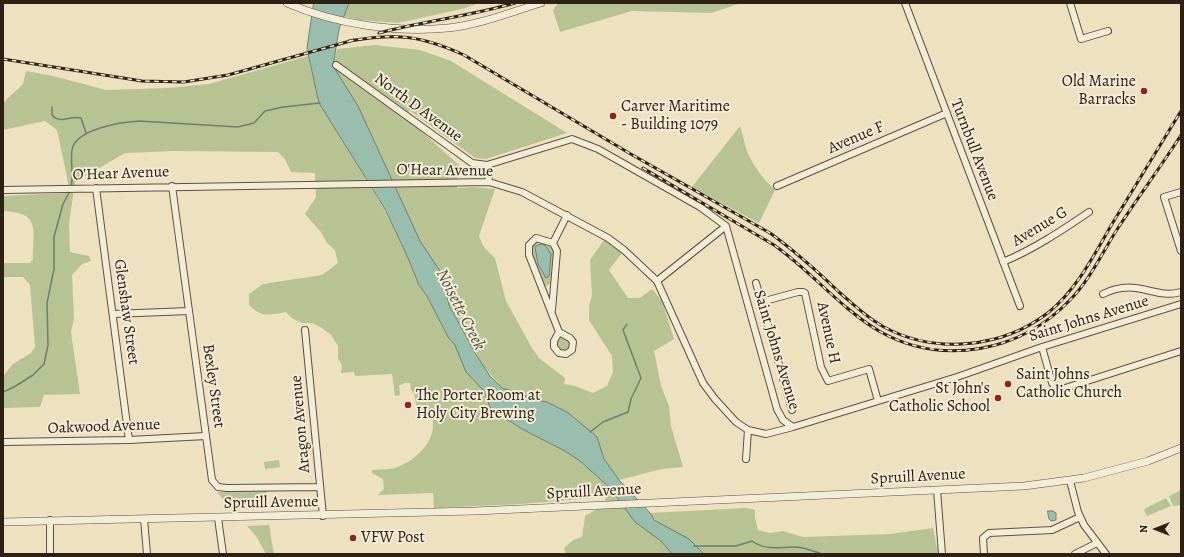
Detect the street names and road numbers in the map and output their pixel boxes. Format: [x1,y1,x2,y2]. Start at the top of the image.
street label: North D Avenue [370,70,466,146]
street label: Turnbull Avenue [946,97,1002,203]
street label: Avenue F [825,118,887,158]
street label: O'Hear Avenue [396,161,494,181]
street label: O'Hear Avenue [72,163,170,185]
street label: Avenue G [1009,203,1071,251]
street label: Glenshaw Street [109,258,143,366]
street label: Saint Johns Avenue [749,288,803,412]
street label: Saint Johns Avenue [1027,292,1151,346]
street label: Avenue H [812,300,844,366]
street label: Bexley Street [198,343,228,429]
street label: Aragon Avenue [287,374,315,474]
street label: Oakwood Avenue [47,415,161,439]
street label: Spruill Avenue [870,465,966,489]
street label: Spruill Avenue [546,480,642,504]
street label: Spruill Avenue [223,493,319,513]

